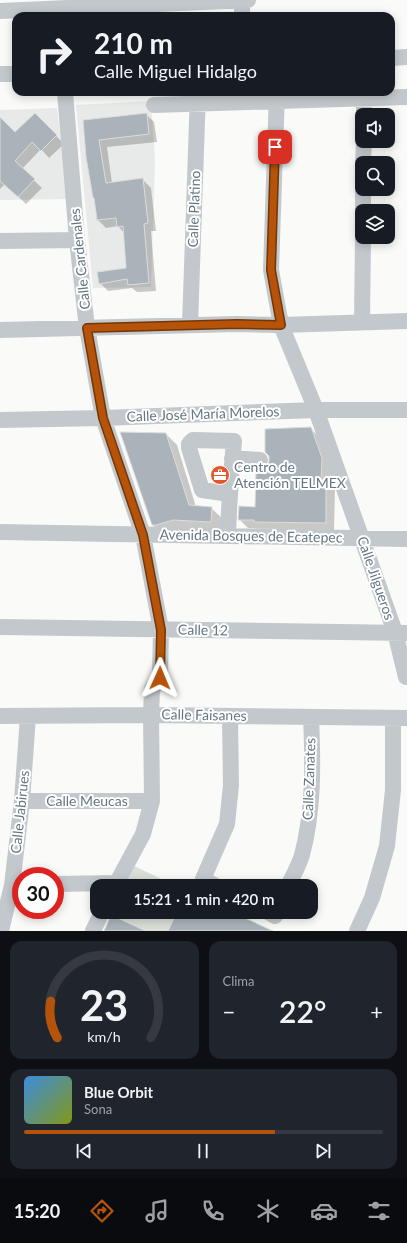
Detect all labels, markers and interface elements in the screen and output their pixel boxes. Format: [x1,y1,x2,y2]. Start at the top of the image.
text: 210 m [94,26,173,60]
icon: right [28,28,80,80]
text: Calle Miguel Hidalgo [94,60,257,82]
map controls [355,108,395,244]
button: sound [355,108,395,148]
pin [258,130,292,164]
icon: arrive [264,136,286,158]
button: search [355,156,395,196]
street label: Calle Platino [184,170,203,248]
button: layers [355,204,395,244]
street label: Calle Cardenales [66,208,93,311]
street label: Calle José María Morelos [126,402,280,425]
place label: Centro de Atención TELMEX [234,458,346,491]
office icon: Centro de Atención TELMEX [209,464,231,486]
street label: Avenida Bosques de Ecatepec [159,525,343,546]
street label: Calle Jilgueros [354,534,399,622]
street label: Calle 12 [178,621,228,638]
position arrow [139,657,181,699]
street label: Calle Faisanes [161,705,247,724]
street label: Calle Zanates [299,738,318,820]
street label: Calle Jabirues [7,769,32,854]
street label: Calle Meucas [46,792,128,809]
speed limit sign: 30 [12,867,64,919]
text: 15:21 · 1 min · 420 m [134,890,274,908]
text: Clima [223,973,255,989]
text: 23 [80,980,128,1030]
text: 22° [279,993,326,1029]
text: − [223,998,235,1025]
text: + [370,998,383,1025]
text: km/h [88,1028,121,1045]
text: Blue Orbit [84,1083,153,1101]
text: Sona [84,1101,112,1117]
icon: previous [73,1140,95,1162]
icon: pause [192,1140,214,1162]
icon: next [312,1140,334,1162]
icon: directions [88,1197,116,1225]
icon: music [143,1197,171,1225]
icon: phone [199,1197,227,1225]
icon: climate [254,1197,282,1225]
icon: car [310,1197,338,1225]
icon: filters [365,1197,393,1225]
text: 15:20 [14,1200,60,1222]

